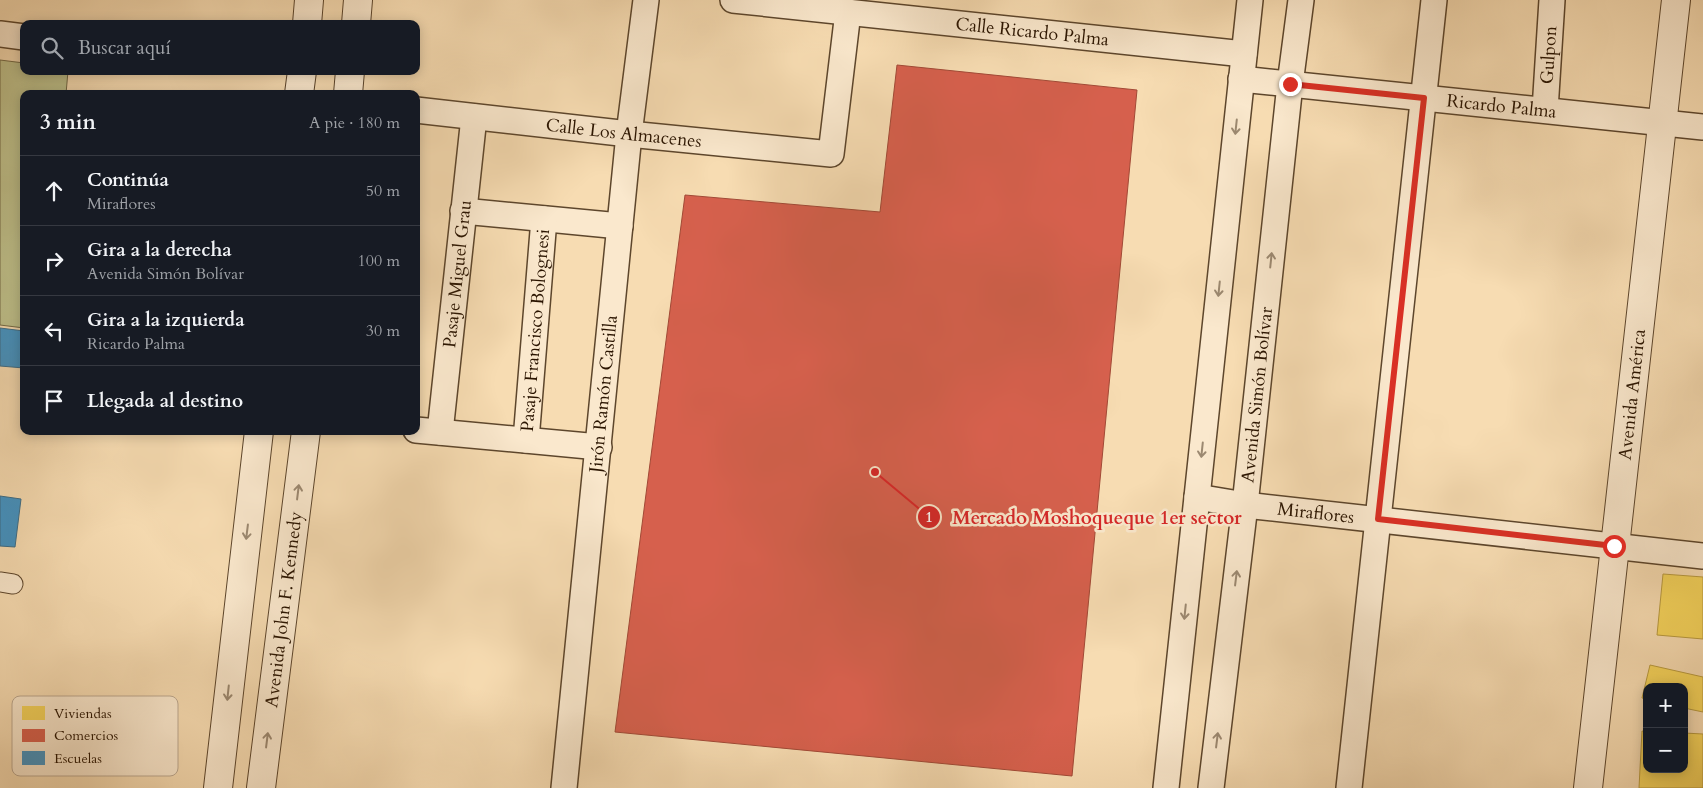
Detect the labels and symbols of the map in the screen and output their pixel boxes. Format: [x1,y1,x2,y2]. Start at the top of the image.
street label: Calle Ricardo Palma [954,12,1110,53]
street label: Gulpon [1535,24,1563,85]
route end [1279,73,1302,96]
street label: Ricardo Palma [1445,88,1558,125]
street label: Calle Los Almacenes [544,113,703,154]
one-way arrow [1231,119,1241,135]
street label: Pasaje Miguel Grau [437,199,478,349]
street label: Pasaje Francisco Bolognesi [515,228,556,433]
one-way arrow [1266,252,1276,268]
one-way arrow [1214,280,1224,296]
street label: Avenida Simón Bolívar [1235,305,1279,484]
street label: Jirón Ramón Castilla [583,314,624,477]
street label: Avenida América [1613,328,1652,461]
one-way arrow [1197,442,1207,458]
one-way arrow [293,484,303,500]
street label: Miraflores [1276,497,1356,530]
callout: Mercado Moshoqueque 1er sector [917,500,1251,534]
text: Mercado Moshoqueque 1er sector [952,505,1242,531]
text: 1 [925,507,933,527]
street label: Avenida John F. Kennedy [259,509,309,709]
one-way arrow [242,523,252,539]
route start [1603,535,1626,558]
one-way arrow [1231,571,1241,587]
one-way arrow [1180,604,1190,620]
one-way arrow [223,685,233,701]
legend [12,696,178,776]
text: Viviendas [54,704,112,723]
text: Comercios [54,726,118,745]
one-way arrow [262,732,272,748]
one-way arrow [1212,732,1222,748]
text: Escuelas [54,749,102,768]

